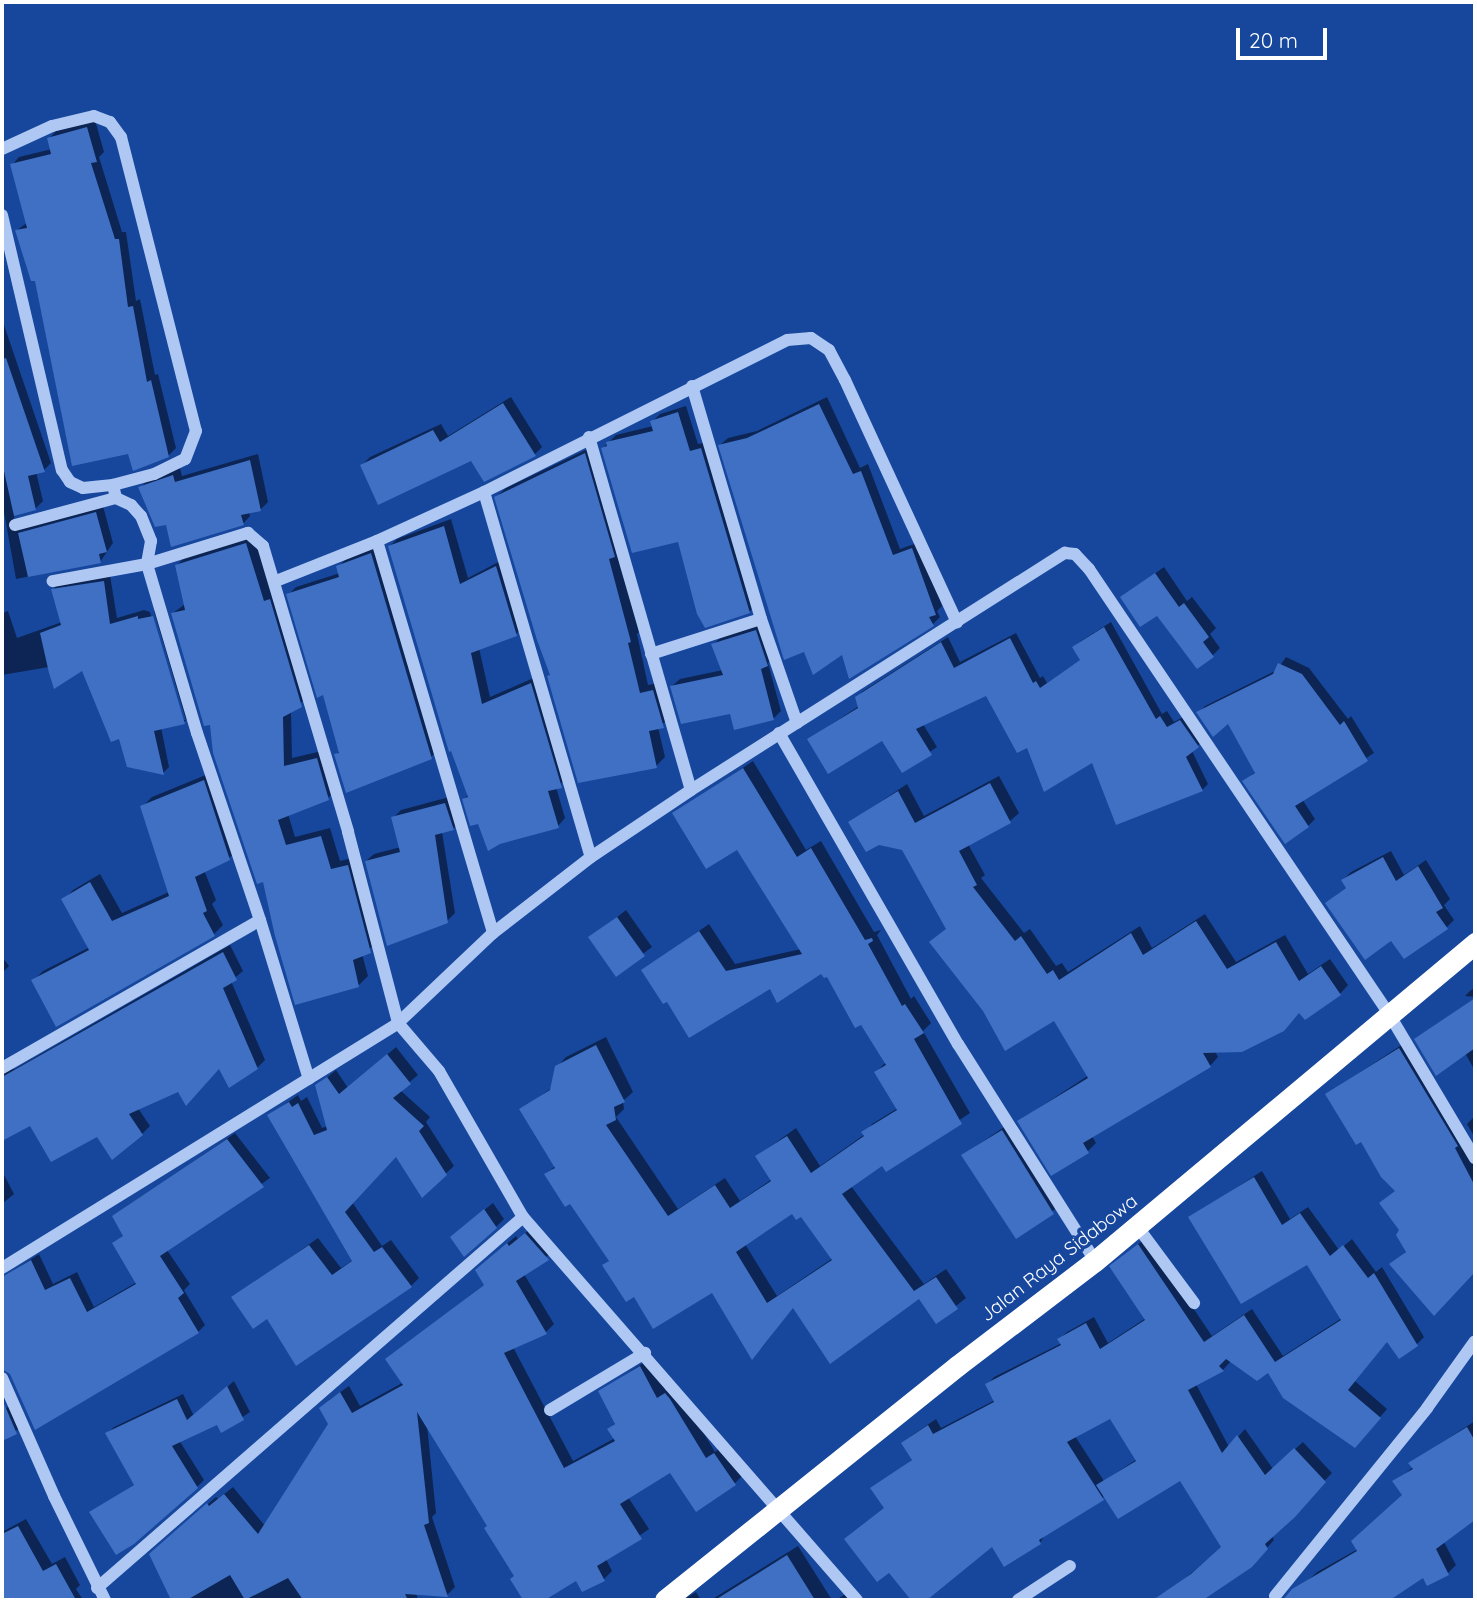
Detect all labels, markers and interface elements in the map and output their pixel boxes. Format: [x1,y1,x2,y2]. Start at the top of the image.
scale bar [1239,14,1330,58]
text: 20 m [1249,27,1298,53]
street label: Jalan Raya Sidabowa [976,1190,1142,1326]

